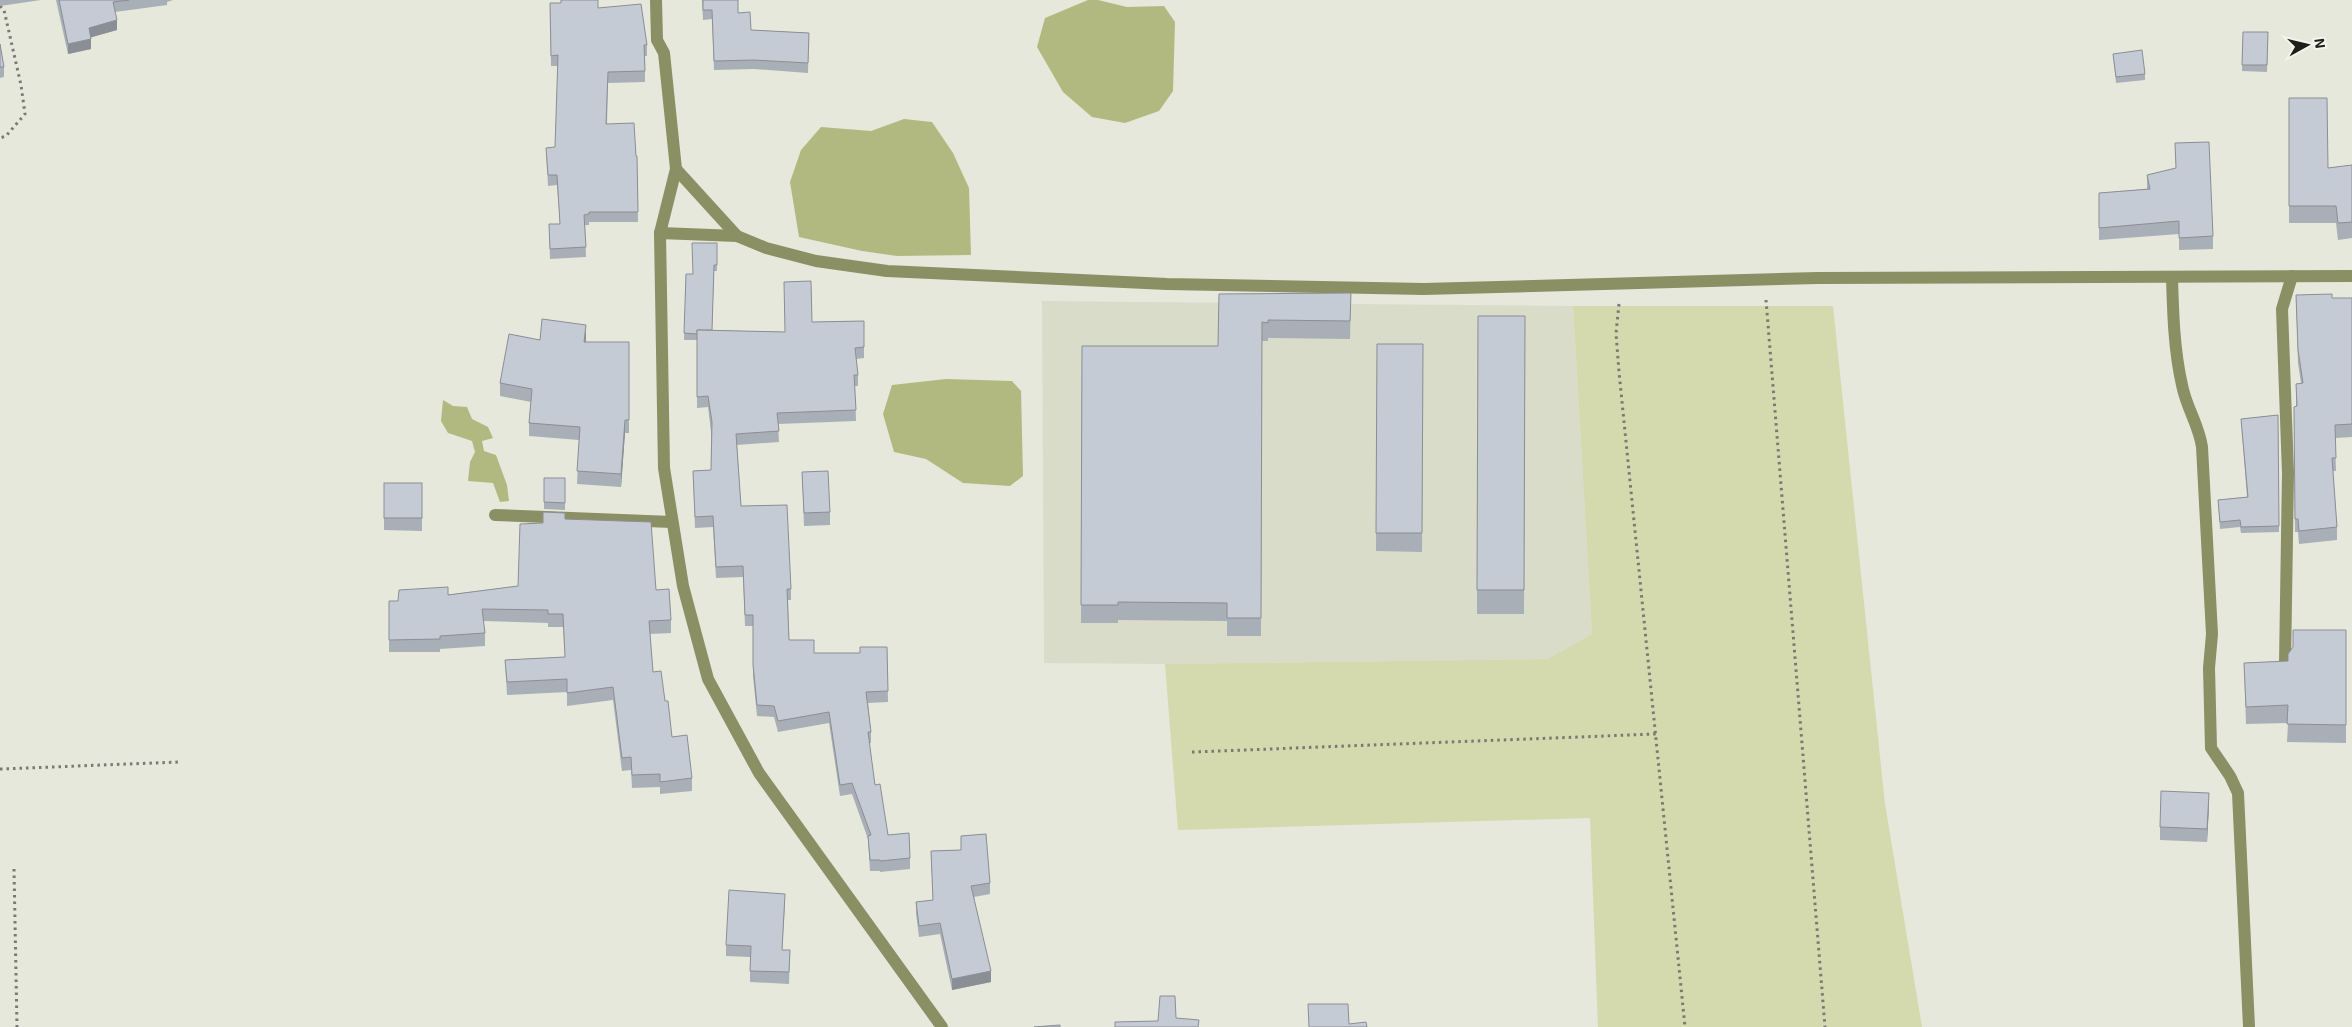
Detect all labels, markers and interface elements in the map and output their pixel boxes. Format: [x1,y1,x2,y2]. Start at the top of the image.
north arrow [2282,20,2332,70]
text: N [2311,37,2329,49]

